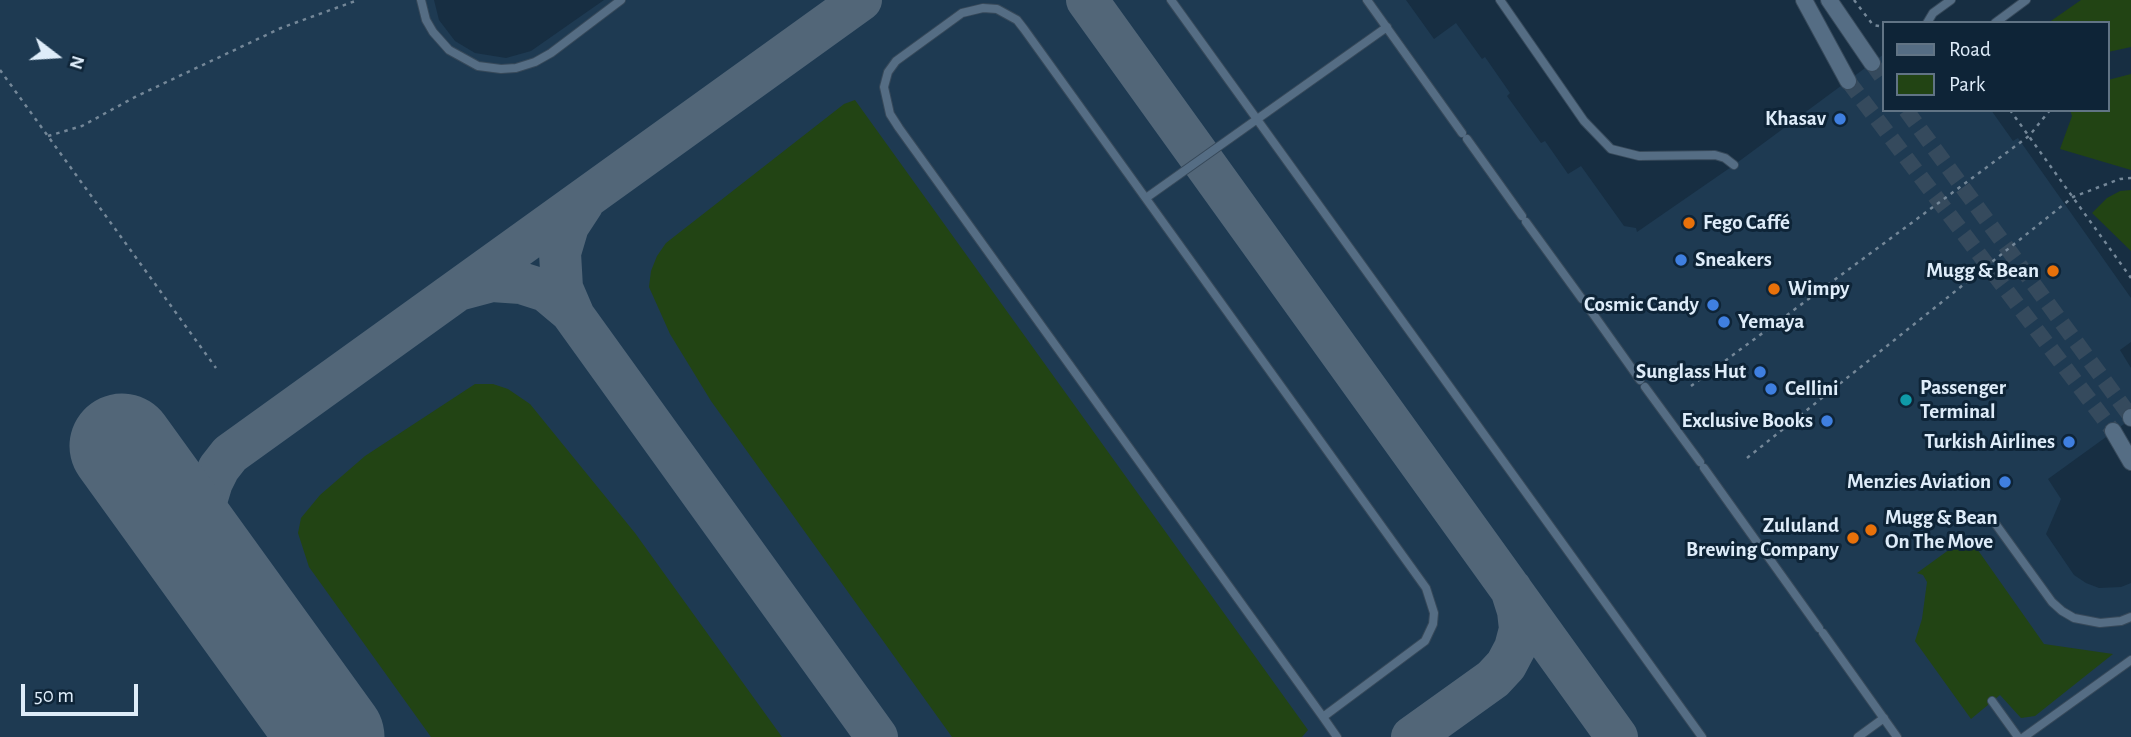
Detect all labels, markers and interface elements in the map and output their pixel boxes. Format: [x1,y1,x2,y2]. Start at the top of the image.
north arrow [21,21,91,91]
legend [1882,21,2110,112]
text: Road [1949,39,1991,60]
text: N [66,53,88,71]
text: Park [1949,74,1985,95]
place label: Khasav [1765,106,1826,132]
marker: Khasav [1832,111,1848,127]
place label: Fego Caffé [1703,210,1790,236]
marker: Fego Caffé [1681,215,1697,231]
place label: Sneakers [1695,247,1772,273]
marker: Sneakers [1673,252,1689,268]
place label: Mugg & Bean [1926,258,2039,284]
marker: Mugg & Bean [2045,263,2061,279]
place label: Wimpy [1788,276,1849,302]
marker: Wimpy [1766,281,1782,297]
place label: Cosmic Candy [1584,292,1699,318]
marker: Cosmic Candy [1705,297,1721,313]
place label: Yemaya [1738,309,1804,335]
marker: Yemaya [1716,314,1732,330]
place label: Sunglass Hut [1636,359,1746,385]
marker: Sunglass Hut [1752,364,1768,380]
place label: Passenger Terminal [1920,375,2006,425]
place label: Cellini [1785,376,1838,402]
marker: Cellini [1763,381,1779,397]
marker: Passenger Terminal [1898,392,1914,408]
place label: Exclusive Books [1682,408,1813,434]
marker: Exclusive Books [1819,413,1835,429]
place label: Turkish Airlines [1924,429,2055,455]
marker: Turkish Airlines [2061,434,2077,450]
place label: Menzies Aviation [1847,469,1991,495]
marker: Menzies Aviation [1997,474,2013,490]
place label: Mugg & Bean On The Move [1885,505,1998,555]
place label: Zululand Brewing Company [1686,513,1839,563]
marker: Mugg & Bean On The Move [1863,522,1879,538]
marker: Zululand Brewing Company [1845,530,1861,546]
scale bar [24,670,142,714]
text: 50 m [34,685,74,706]

